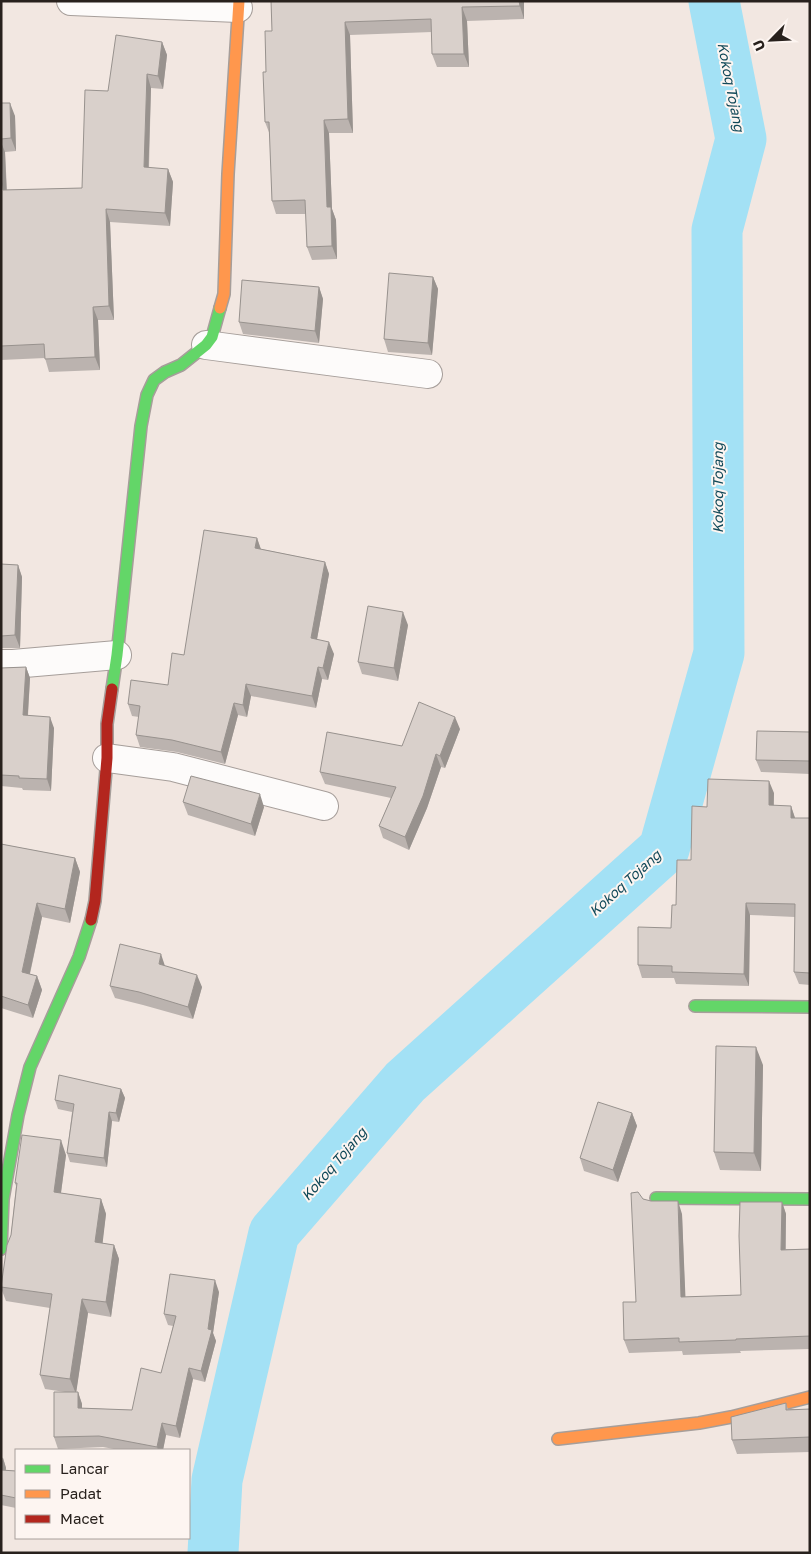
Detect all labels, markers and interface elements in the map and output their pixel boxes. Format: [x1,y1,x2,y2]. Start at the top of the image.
north arrow [746,15,796,65]
text: U [749,37,769,54]
water label: Kokoq Tojang [715,41,749,134]
water label: Kokoq Tojang [709,441,726,533]
water label: Kokoq Tojang [585,845,665,919]
water label: Kokoq Tojang [297,1123,371,1203]
legend [15,1449,190,1539]
text: Lancar [60,1459,109,1477]
text: Padat [60,1484,102,1502]
text: Macet [60,1509,104,1527]

